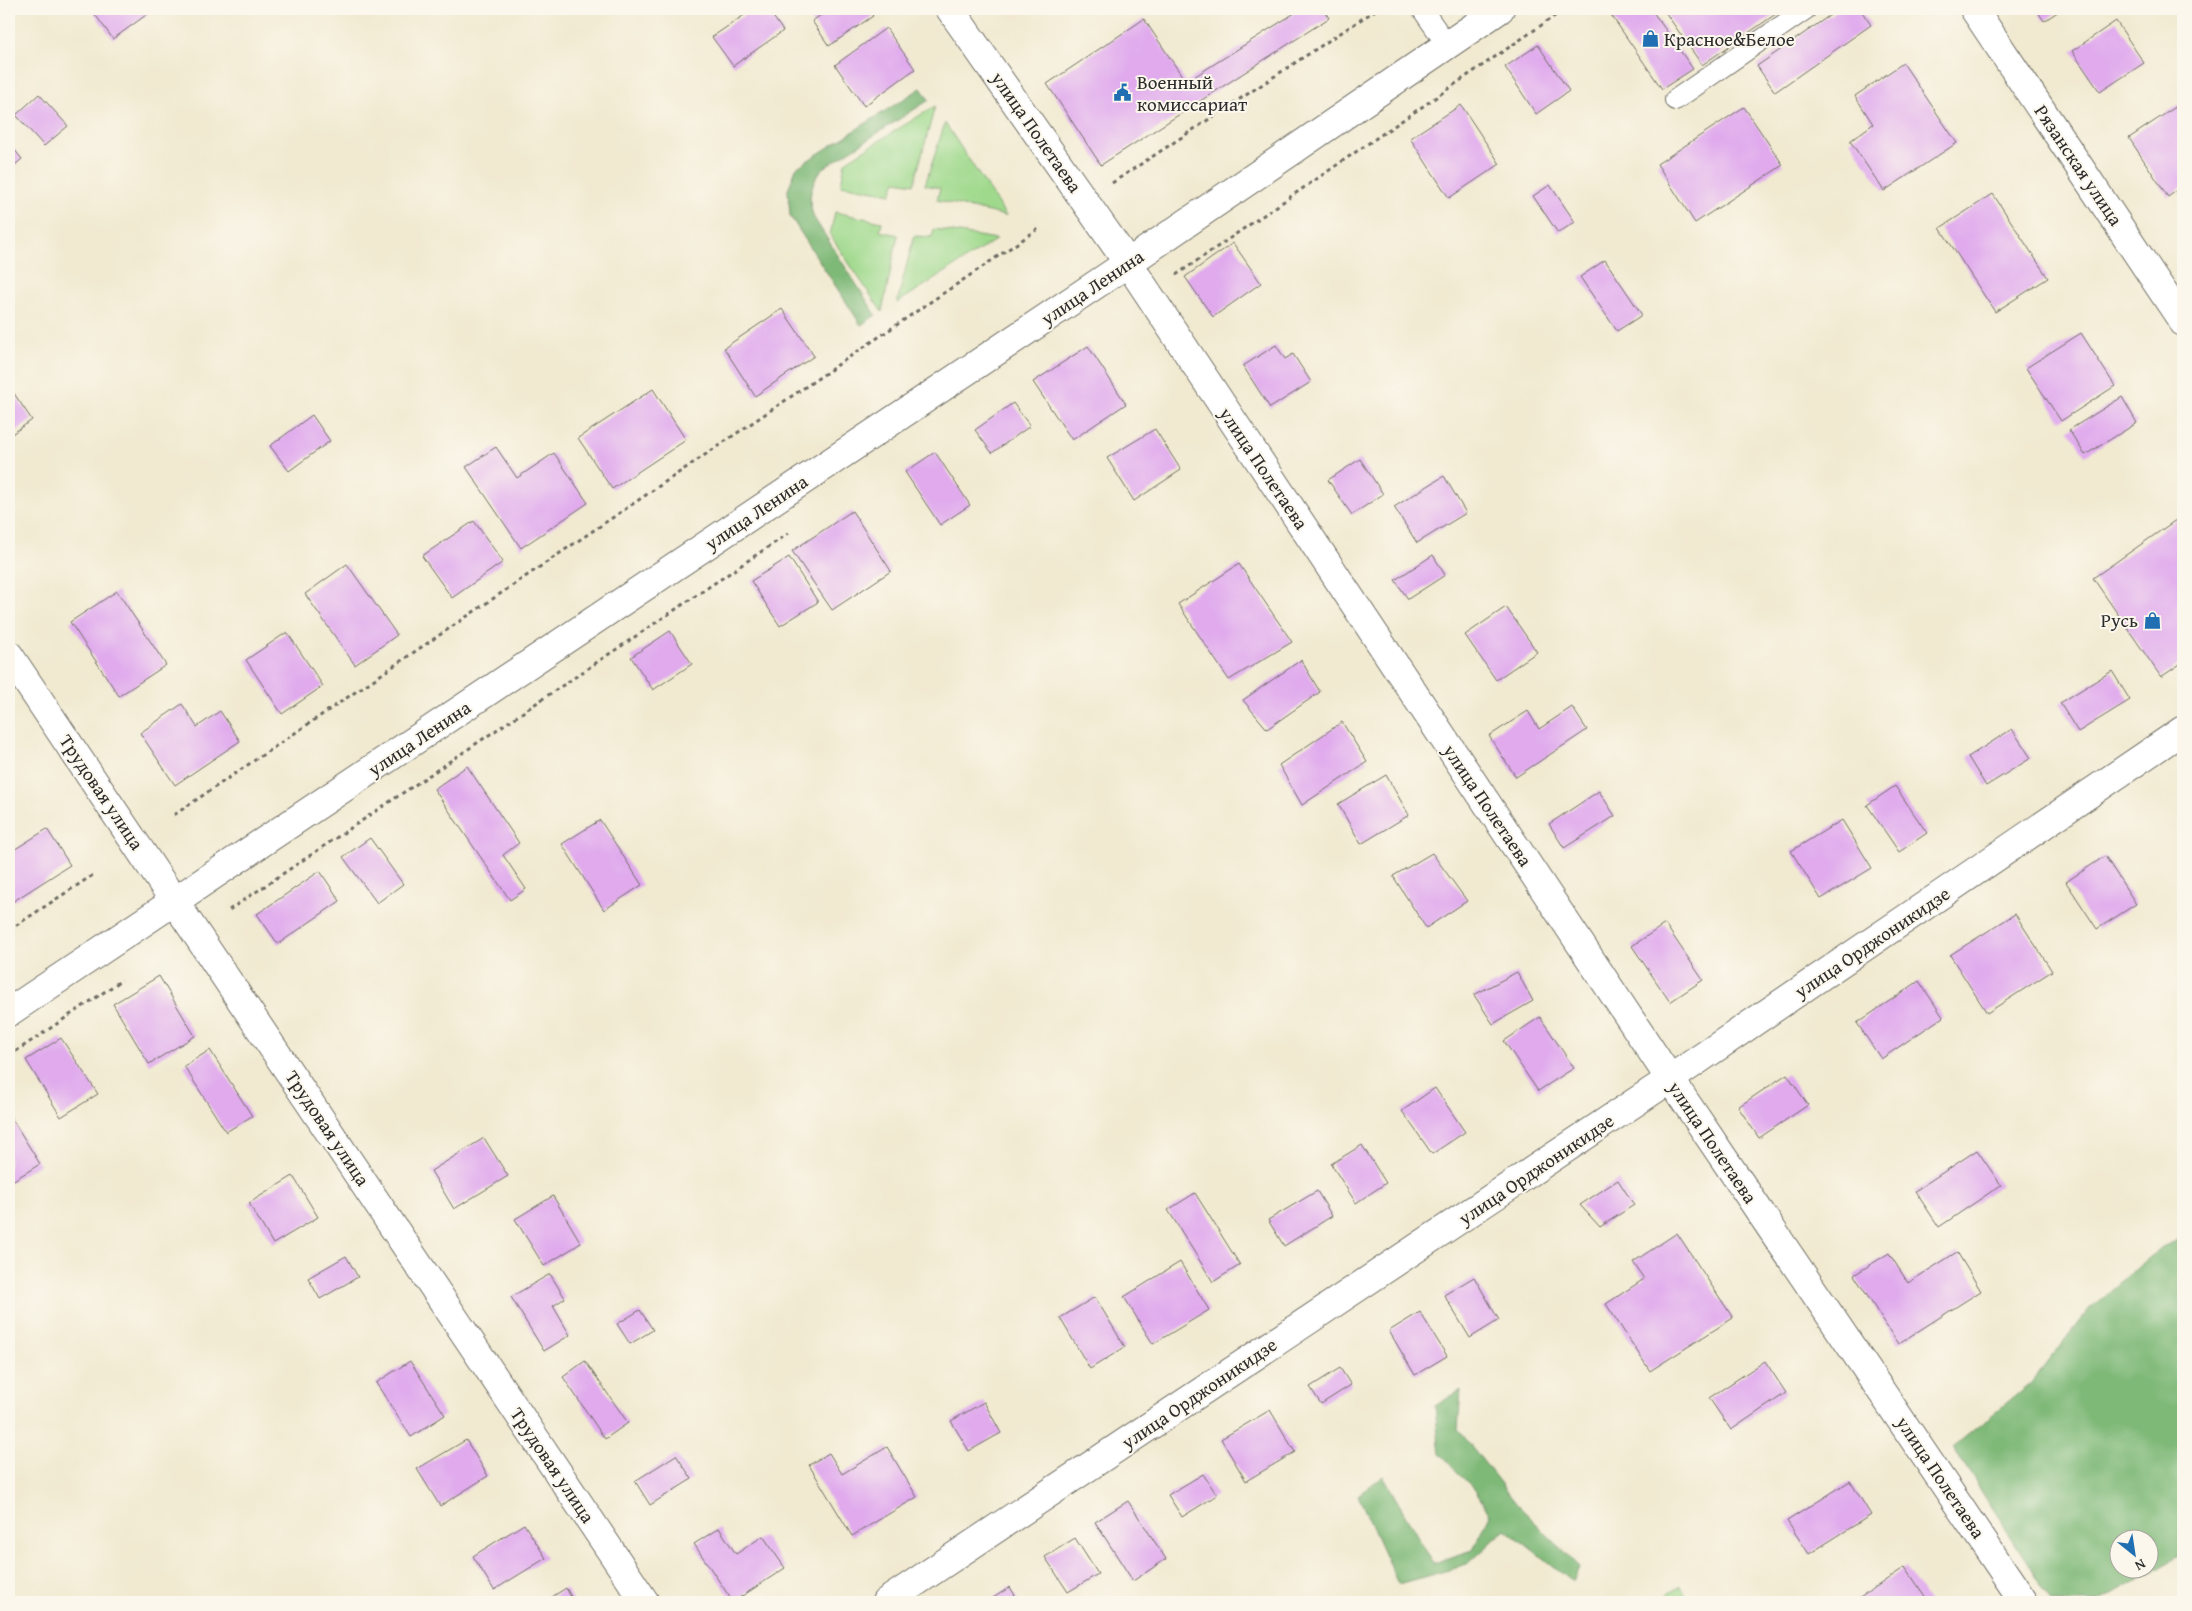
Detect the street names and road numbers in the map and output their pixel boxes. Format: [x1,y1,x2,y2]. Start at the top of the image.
street label: улица Полетаева [984,65,1089,198]
street label: Рязанская улица [2028,99,2130,231]
street label: улица Ленина [1034,242,1149,332]
street label: улица Полетаева [1212,400,1315,535]
street label: улица Ленина [698,467,813,557]
street label: улица Ленина [361,693,476,783]
street label: Трудовая улица [53,729,151,855]
street label: улица Полетаева [1436,737,1539,872]
street label: улица Орджоникидзе [1788,879,1955,1005]
street label: Трудовая улица [279,1065,377,1191]
street label: улица Полетаева [1661,1074,1764,1209]
street label: улица Орджоникидзе [1452,1106,1619,1232]
street label: улица Орджоникидзе [1115,1330,1282,1456]
street label: Трудовая улица [504,1402,602,1528]
street label: улица Полетаева [1889,1409,1992,1544]

